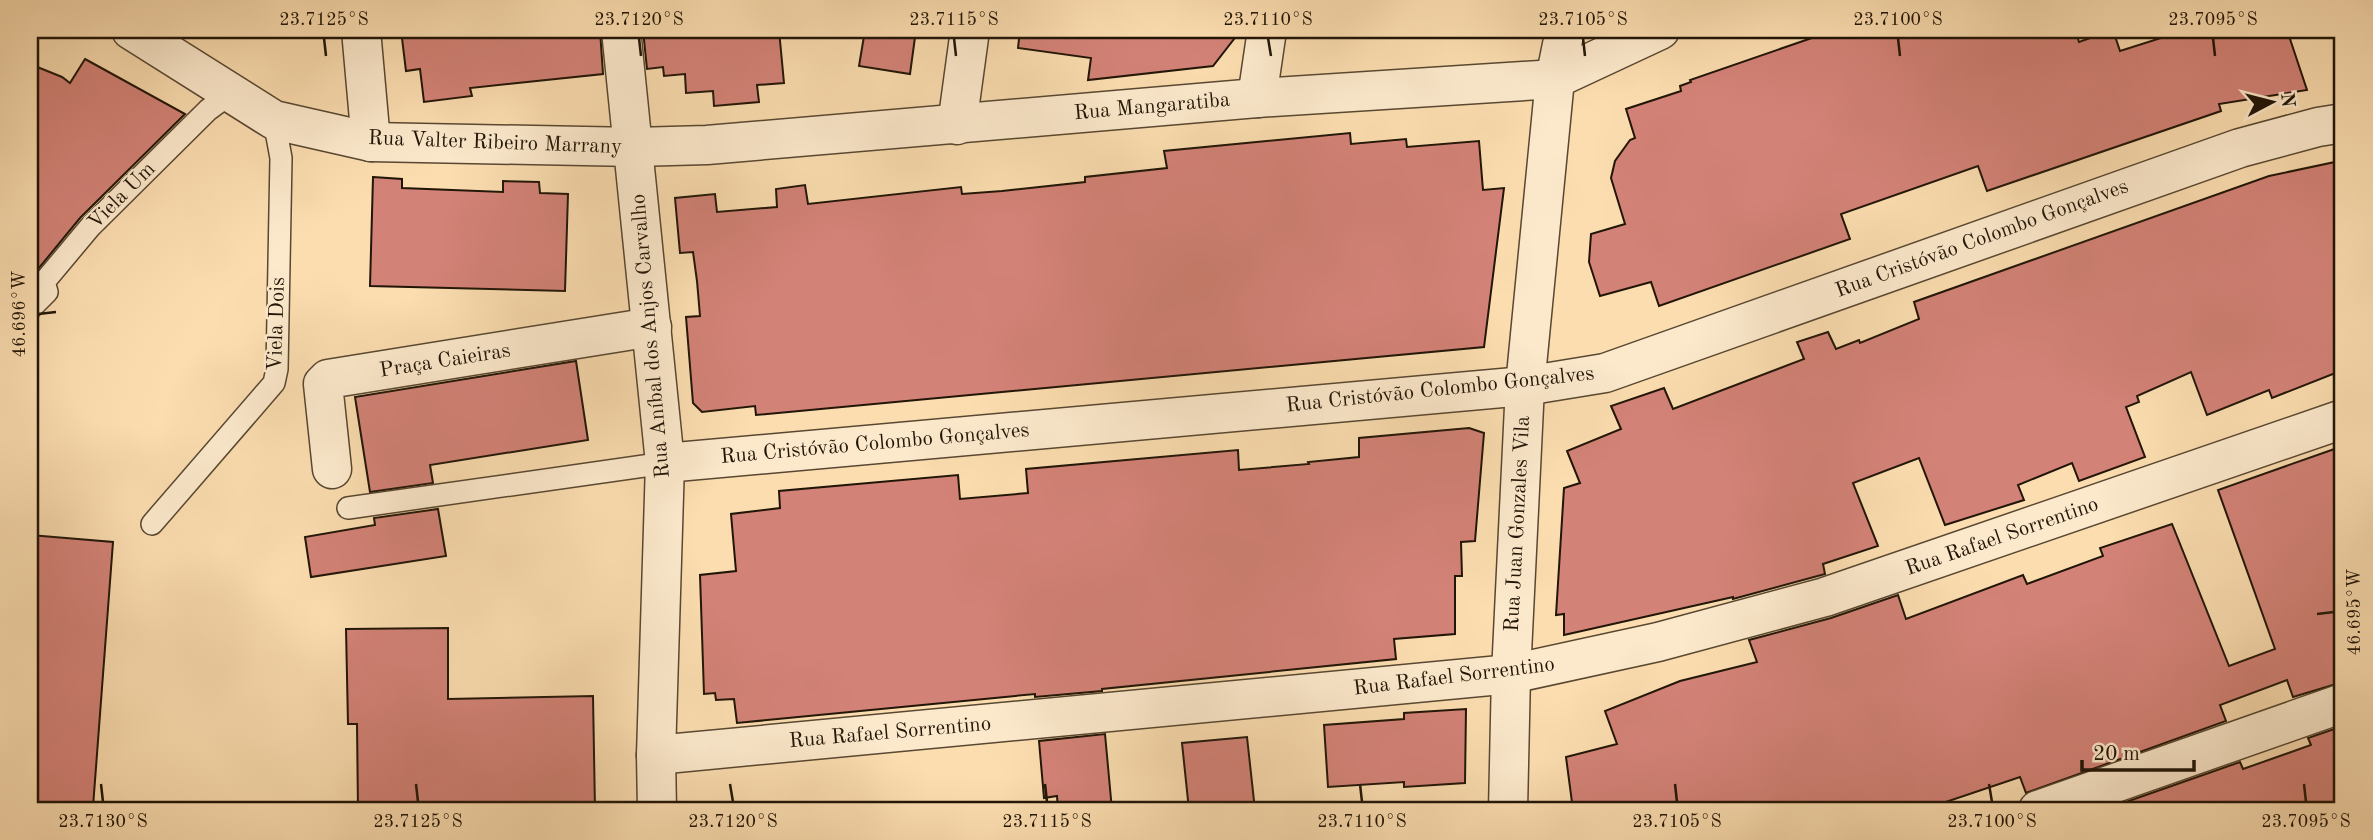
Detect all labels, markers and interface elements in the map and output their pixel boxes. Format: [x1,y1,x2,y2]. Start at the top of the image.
text: 23.7125°S [279,11,369,29]
text: 23.7120°S [594,11,684,29]
text: 23.7115°S [909,11,999,29]
text: 23.7110°S [1223,11,1313,29]
text: 23.7105°S [1538,11,1628,29]
text: 23.7100°S [1853,11,1943,29]
text: 23.7095°S [2168,11,2258,29]
north arrow [2236,66,2306,136]
street label: Rua Mangaratiba [1073,90,1231,124]
text: N [2276,92,2297,109]
street label: Rua Valter Ribeiro Marrany [368,128,622,158]
street label: Viela Um [84,158,160,234]
street label: Rua Cristóvão Colombo Gonçalves [1833,176,2131,302]
street label: Rua Aníbal dos Anjos Carvalho [628,193,674,479]
text: 46.696°W [11,271,29,357]
street label: Viela Dois [265,277,289,371]
street label: Praça Caieiras [378,340,512,382]
street label: Rua Cristóvão Colombo Gonçalves [1285,363,1595,417]
street label: Rua Juan Gonzales Vila [1502,415,1534,633]
street label: Rua Cristóvão Colombo Gonçalves [720,420,1030,468]
street label: Rua Rafael Sorrentino [1903,494,2101,580]
text: 46.695°W [2346,569,2364,655]
street label: Rua Rafael Sorrentino [1352,654,1556,700]
street label: Rua Rafael Sorrentino [788,714,992,752]
scale bar [2082,728,2194,772]
text: 20 m [2093,744,2140,765]
text: 23.7130°S [58,813,148,831]
text: 23.7125°S [373,813,463,831]
text: 23.7120°S [688,813,778,831]
text: 23.7115°S [1002,813,1092,831]
text: 23.7110°S [1317,813,1407,831]
text: 23.7105°S [1632,813,1722,831]
text: 23.7100°S [1947,813,2037,831]
text: 23.7095°S [2261,813,2351,831]

